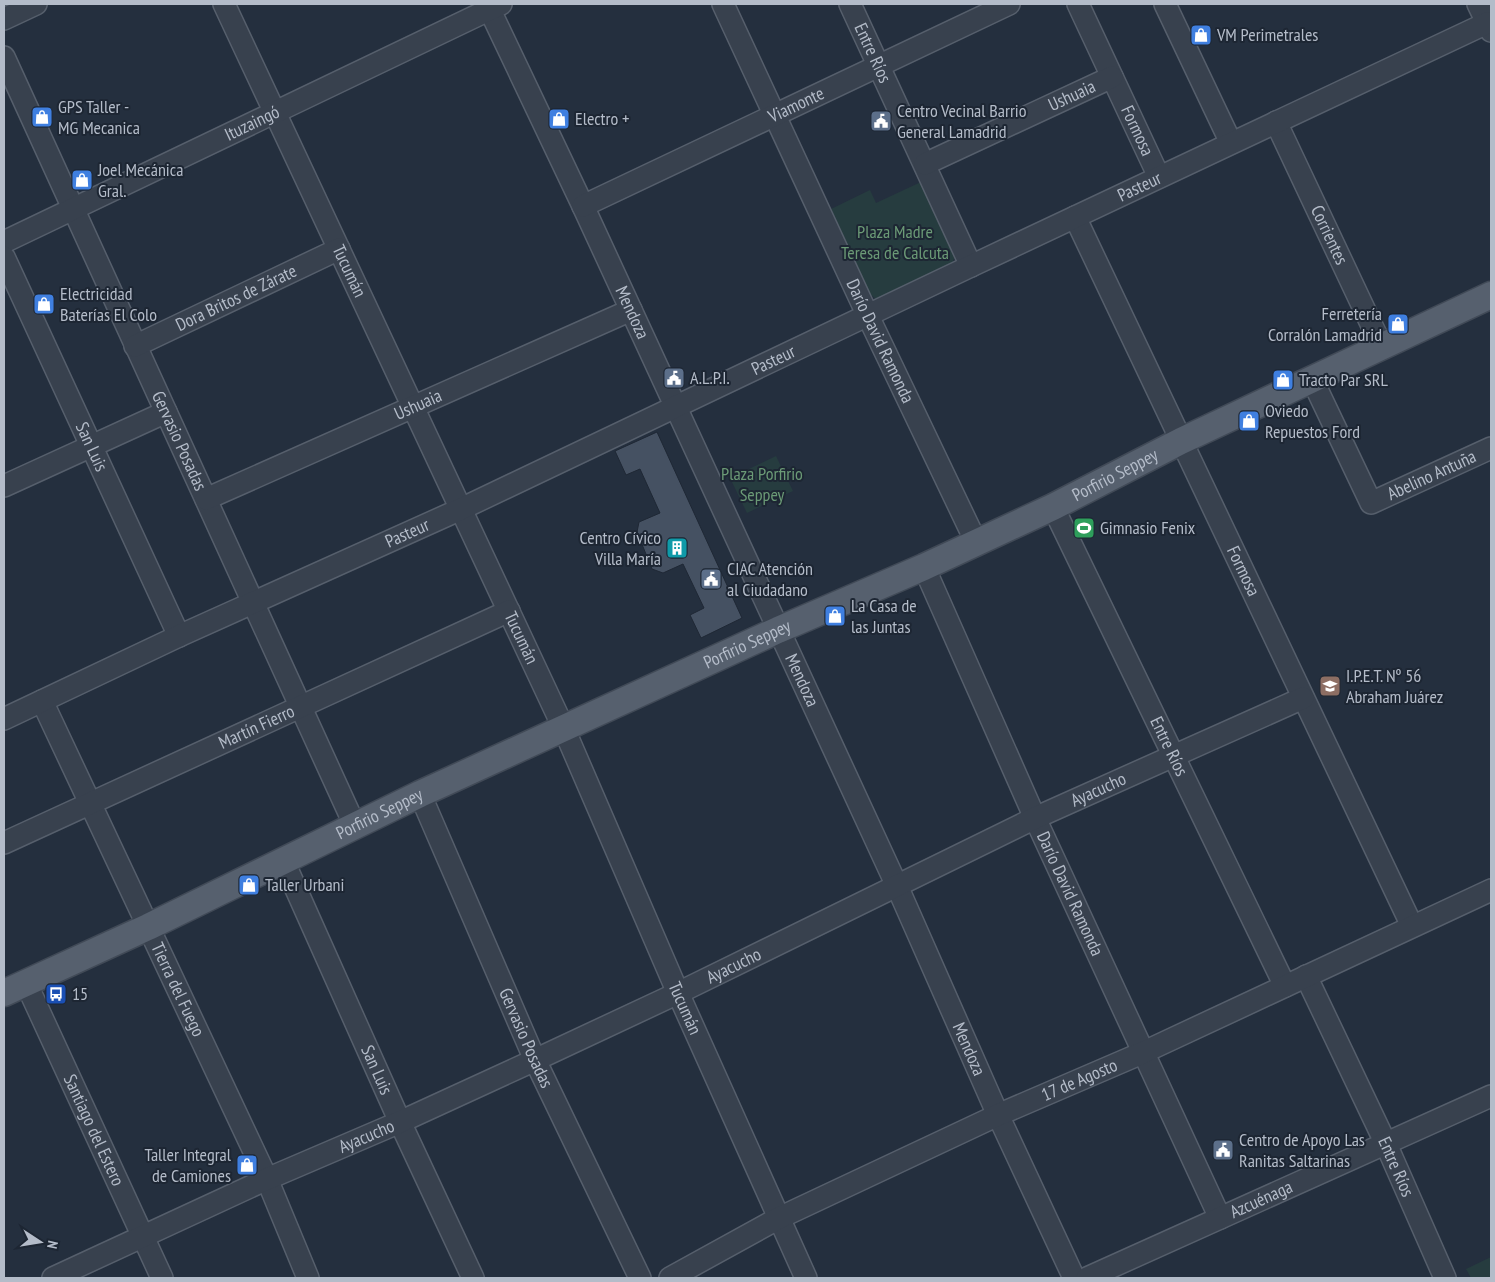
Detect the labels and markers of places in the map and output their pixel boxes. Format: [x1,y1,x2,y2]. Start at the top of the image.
shop icon: VM Perimetrales [1189,23,1213,47]
place label: VM Perimetrales [1216,23,1318,46]
place label: GPS Taller - MG Mecanica [58,95,140,139]
place label: Centro Vecinal Barrio General Lamadrid [897,99,1027,143]
shop icon: GPS Taller - MG Mecanica [30,105,54,129]
shop icon: Electro + [547,107,571,131]
place label: Electro + [575,107,630,130]
public building icon: Centro Vecinal Barrio General Lamadrid [869,109,893,133]
place label: Joel Mecánica Gral. [97,158,183,202]
shop icon: Joel Mecánica Gral. [70,168,94,192]
place label: Electricidad Baterías El Colo [60,282,157,326]
shop icon: Electricidad Baterías El Colo [32,292,56,316]
place label: Ferretería Corralón Lamadrid [1268,302,1382,346]
shop icon: Ferretería Corralón Lamadrid [1386,312,1410,336]
public building icon: A.L.P.I. [662,366,686,390]
place label: A.L.P.I. [690,366,730,389]
shop icon: Tracto Par SRL [1271,368,1295,392]
place label: Tracto Par SRL [1299,368,1388,391]
place label: Oviedo Repuestos Ford [1265,399,1360,443]
shop icon: Oviedo Repuestos Ford [1237,409,1261,433]
sports icon: Gimnasio Fenix [1072,516,1096,540]
place label: Gimnasio Fenix [1100,516,1196,539]
place label: Centro Cívico Villa María [580,526,661,570]
building icon: Centro Cívico Villa María [665,536,689,560]
place label: CIAC Atención al Ciudadano [727,557,813,601]
public building icon: CIAC Atención al Ciudadano [699,567,723,591]
place label: La Casa de las Juntas [851,594,917,638]
shop icon: La Casa de las Juntas [823,604,847,628]
place label: I.P.E.T. Nº 56 Abraham Juárez [1346,664,1443,708]
school or university icon: I.P.E.T. Nº 56 Abraham Juárez [1318,674,1342,698]
shop icon: Taller Urbani [237,873,261,897]
place label: Taller Urbani [265,873,344,896]
bus stop icon: 15 [44,982,68,1006]
place label: 15 [72,982,88,1005]
place label: Centro de Apoyo Las Ranitas Saltarinas [1239,1128,1365,1172]
public building icon: Centro de Apoyo Las Ranitas Saltarinas [1211,1138,1235,1162]
place label: Taller Integral de Camiones [144,1143,232,1187]
shop icon: Taller Integral de Camiones [235,1153,259,1177]

